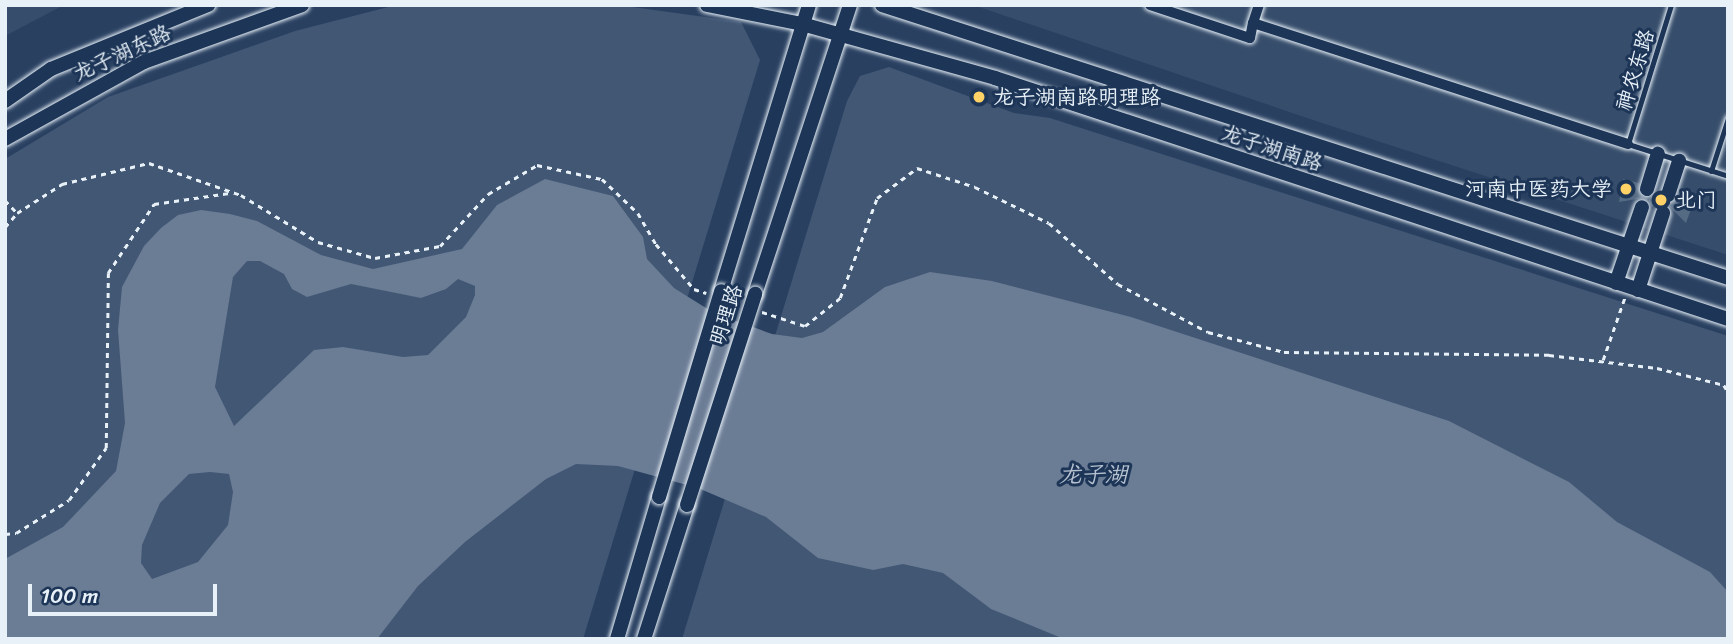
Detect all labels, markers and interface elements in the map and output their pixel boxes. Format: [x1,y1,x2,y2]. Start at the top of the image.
street label: 龙子湖东路 [69,19,175,87]
street label: 神农东路 [1611,26,1659,114]
place label: 龙子湖南路明理路 [993,84,1161,110]
marker: 龙子湖南路明理路 [971,89,987,105]
street label: 龙子湖南路 [1218,120,1326,176]
place label: 河南中医药大学 [1465,176,1612,202]
marker: 河南中医药大学 [1618,181,1634,197]
place label: 北门 [1675,187,1717,213]
marker: 北门 [1653,192,1669,208]
street label: 明理路 [704,281,748,349]
water label: 龙子湖 [1059,461,1127,489]
scale bar [32,570,220,614]
text: 100 m [41,577,98,615]

